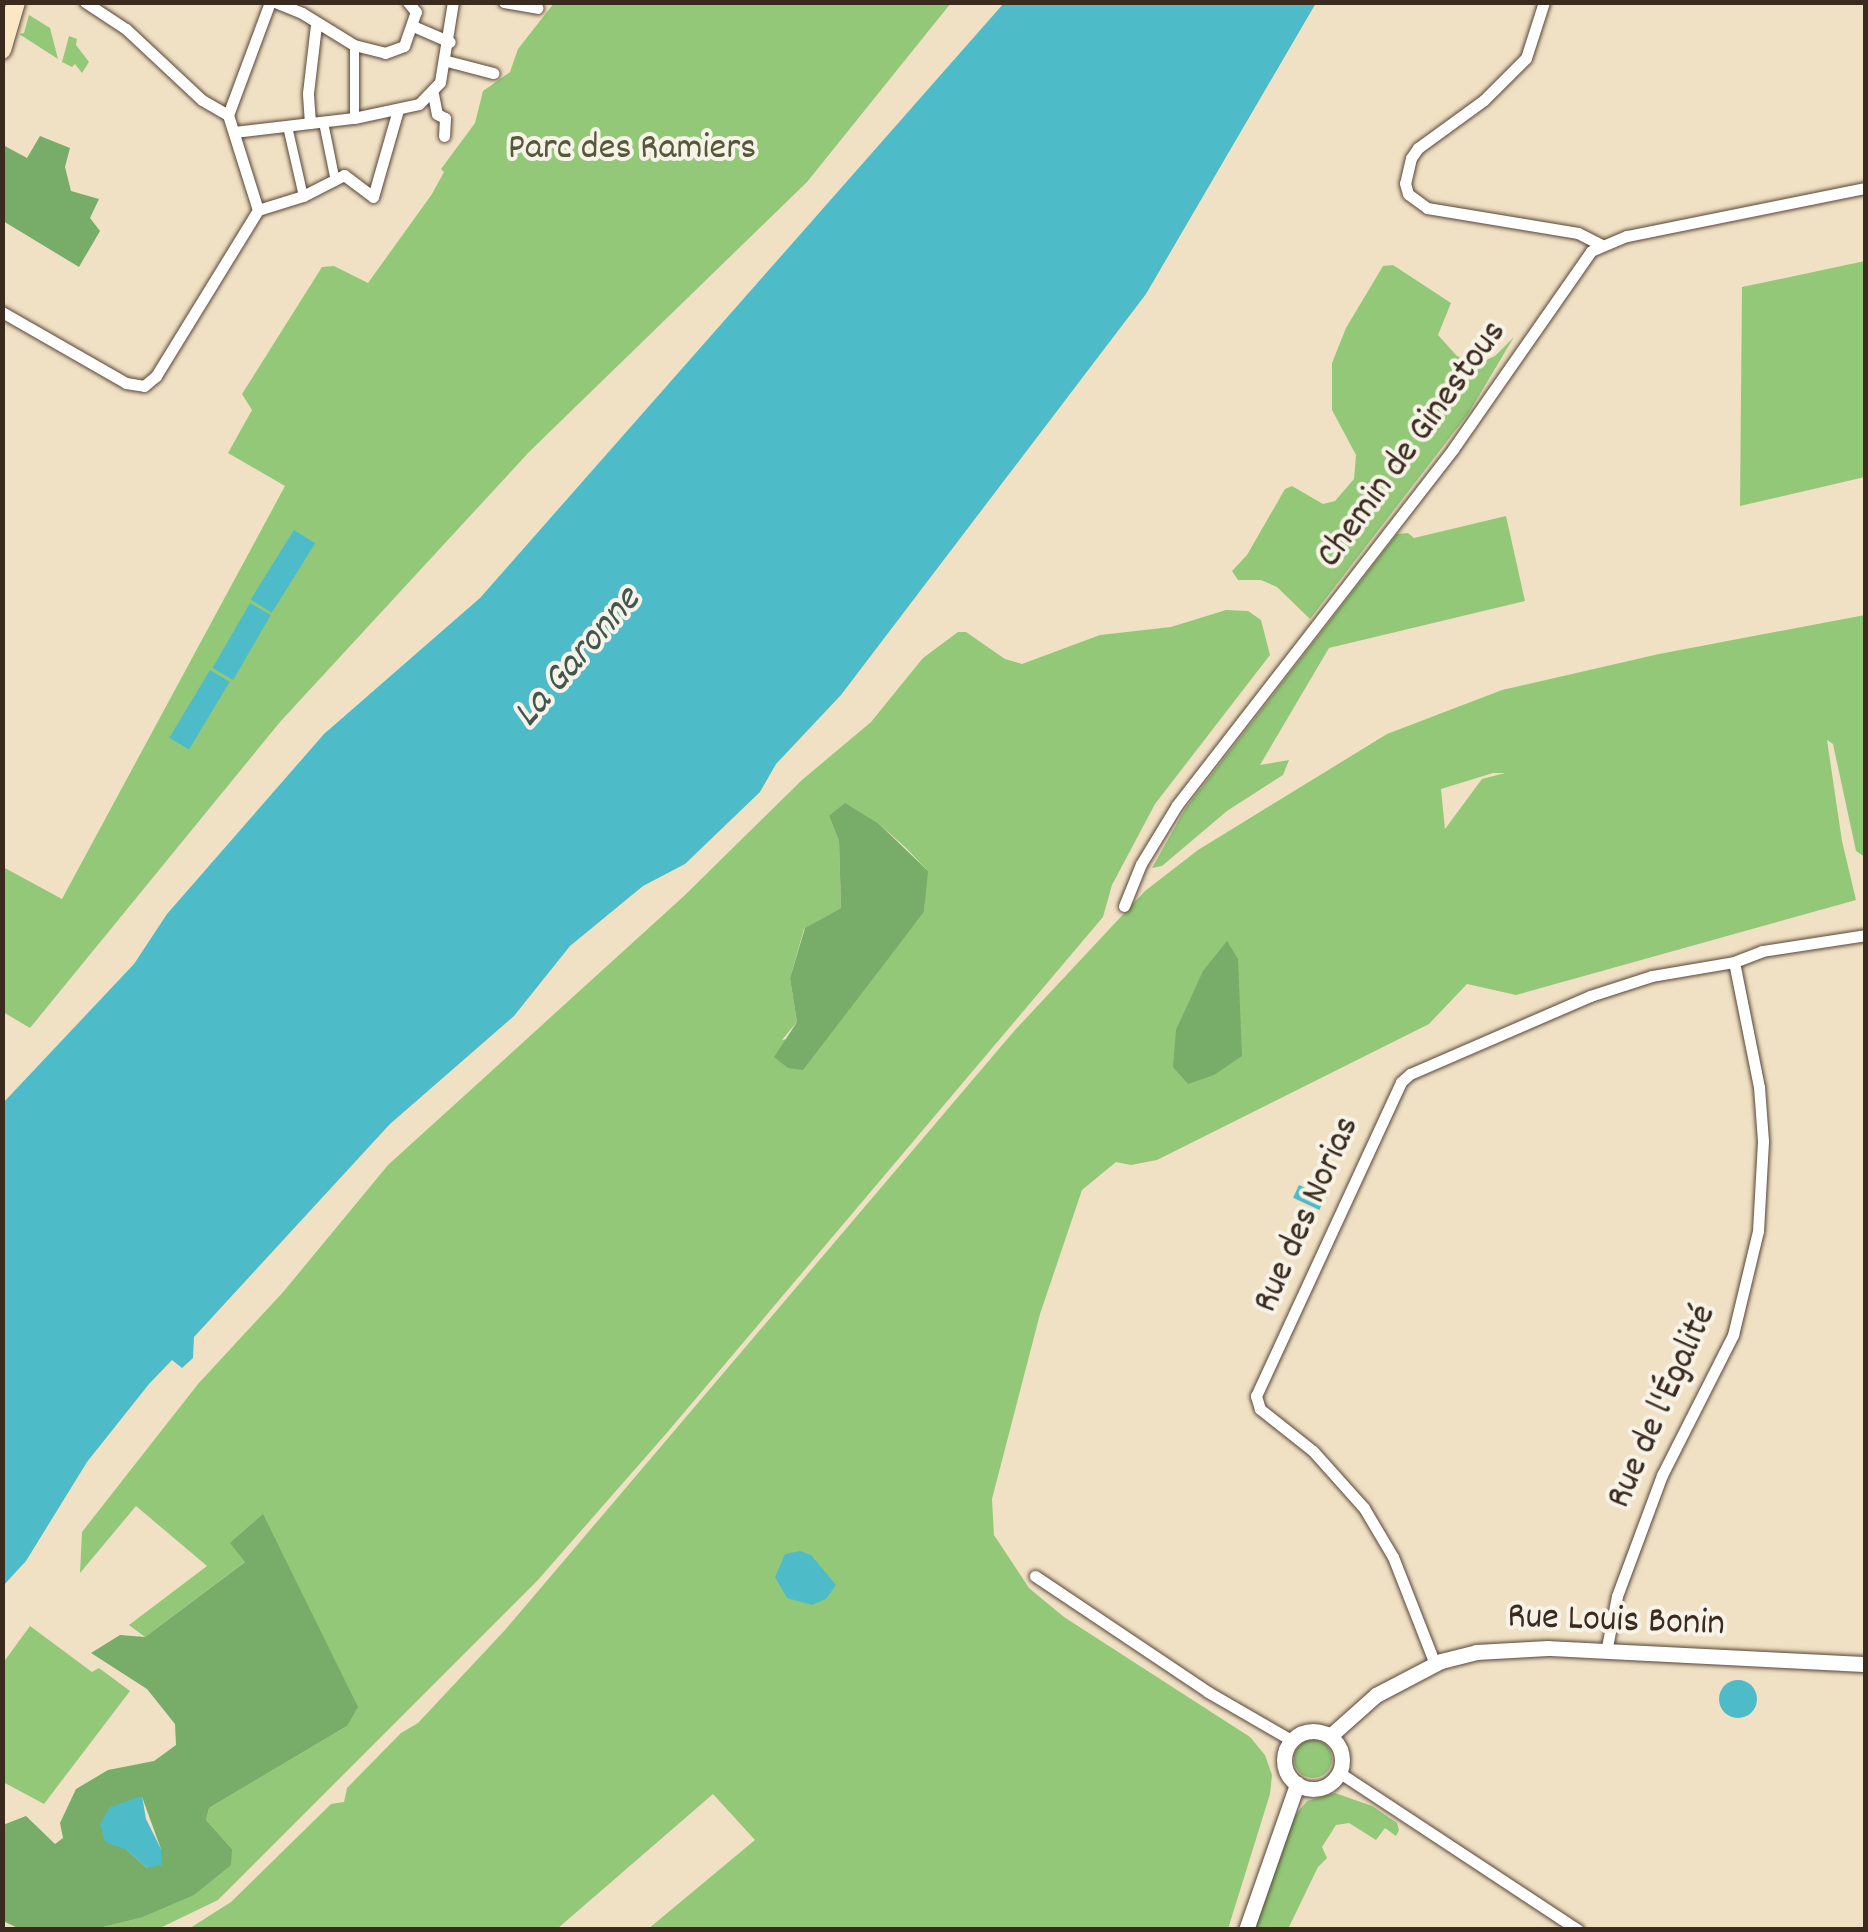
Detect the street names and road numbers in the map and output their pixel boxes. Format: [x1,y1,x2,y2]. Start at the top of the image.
street label: Chemin de Ginestous [1308,312,1518,578]
street label: Rue des Norias [1244,1110,1372,1320]
street label: Rue de l'Égalité [1598,1298,1728,1516]
street label: Rue Louis Bonin [1506,1595,1726,1649]

